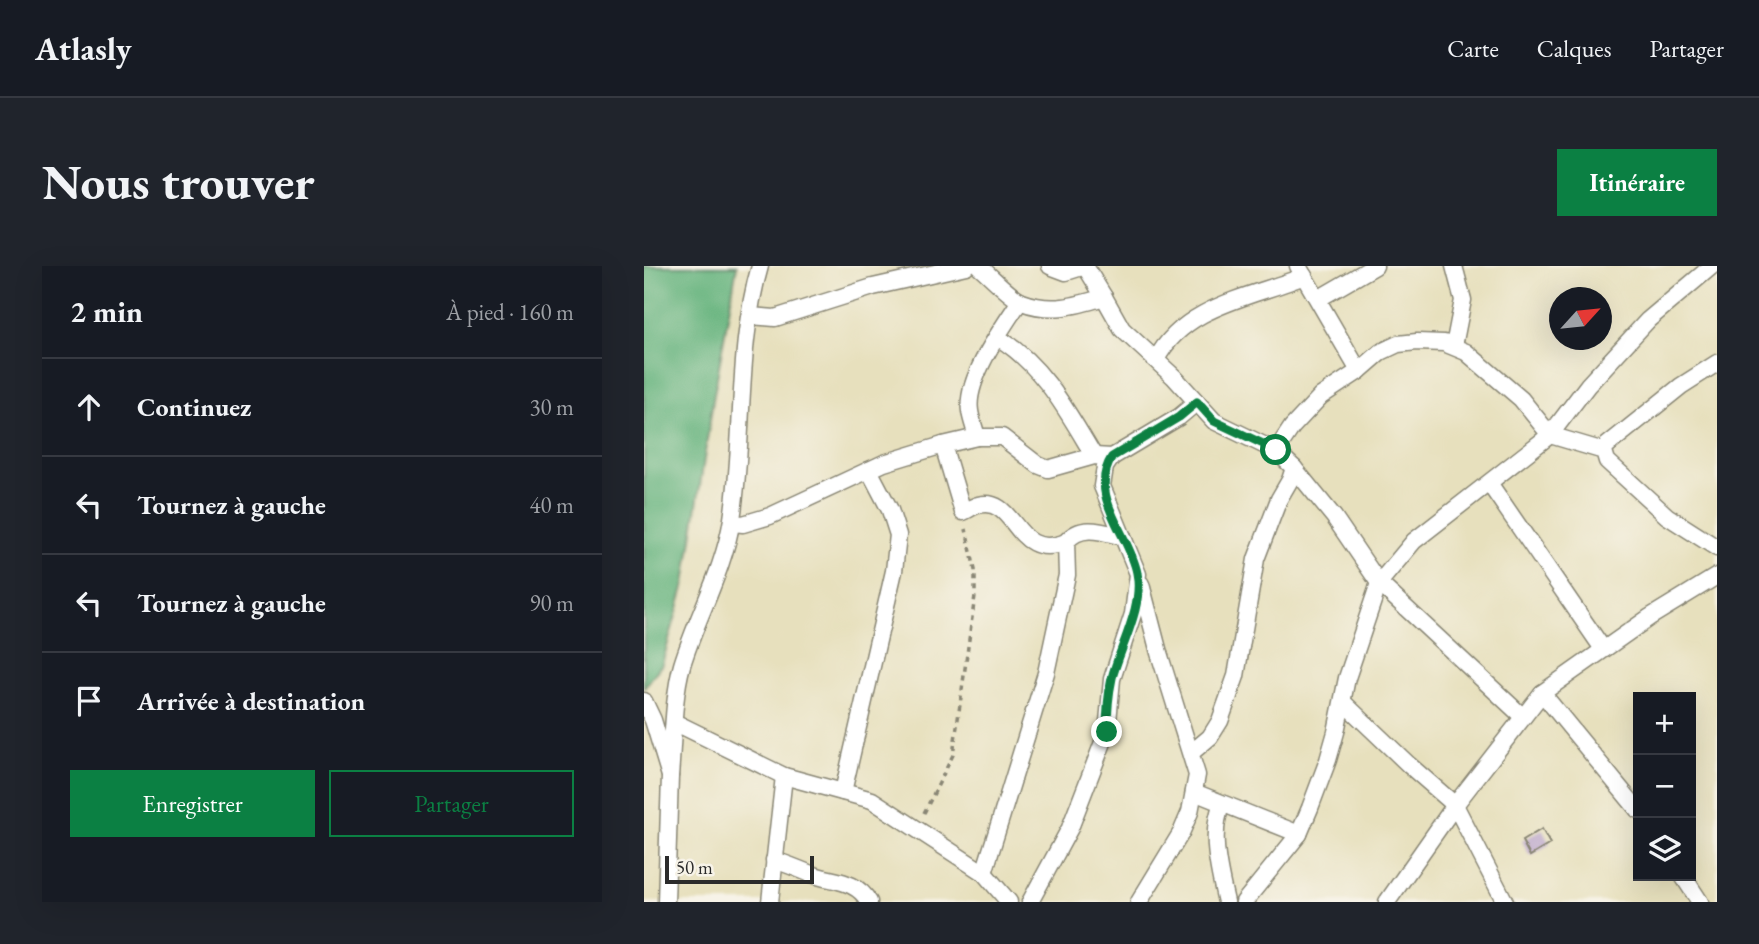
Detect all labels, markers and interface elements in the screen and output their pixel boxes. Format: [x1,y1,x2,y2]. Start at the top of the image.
text: Atlasly [35,27,132,70]
text: Carte [1447,33,1499,64]
text: Calques [1537,33,1611,64]
text: Partager [1649,33,1724,64]
button: Itinéraire [1557,149,1717,216]
text: Nous trouver [42,150,315,214]
north arrow [1549,287,1612,350]
text: 2 min [70,292,143,331]
text: À pied · 160 m [446,297,574,327]
icon: ahead [70,388,108,426]
text: Continuez [137,390,251,424]
text: 30 m [529,392,574,422]
route start [1260,434,1291,465]
icon: left [70,486,108,524]
text: Tournez à gauche [137,488,326,522]
text: 40 m [529,490,574,520]
icon: left [70,584,108,622]
text: Tournez à gauche [137,586,326,620]
text: 90 m [529,588,574,618]
icon: arrive [70,682,108,720]
text: Arrivée à destination [137,684,365,718]
map controls [1633,692,1696,881]
button: + [1633,692,1696,755]
route end [1091,716,1122,747]
button: − [1633,755,1696,818]
button: Enregistrer [70,770,315,837]
button: Partager [329,770,574,837]
button: layers [1633,818,1696,881]
scale bar [665,853,814,885]
text: 50 m [676,855,713,880]

